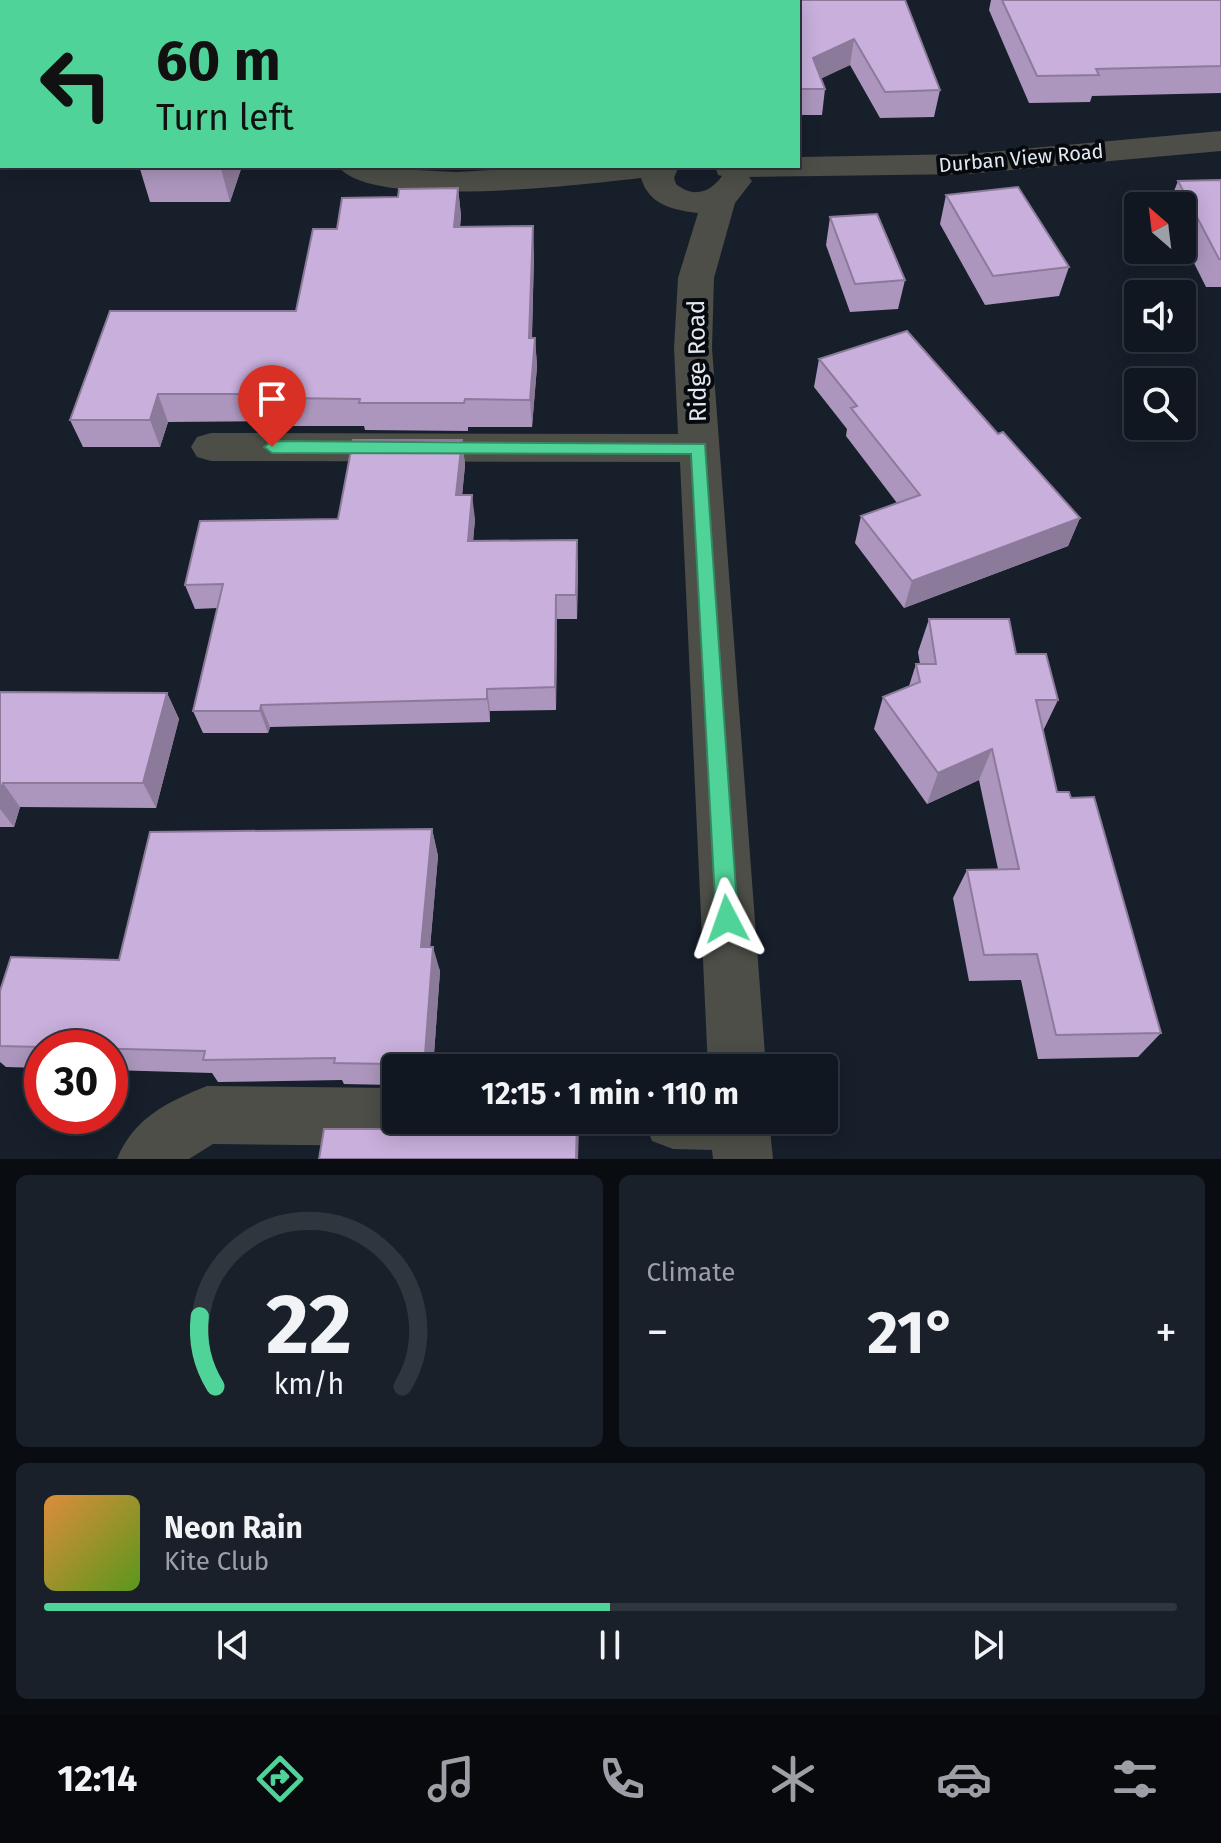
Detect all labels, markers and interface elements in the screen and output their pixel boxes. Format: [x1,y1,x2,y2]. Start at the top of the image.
text: 60 m [156,28,281,95]
icon: left [24,32,128,136]
text: Turn left [156,96,294,140]
street label: Durban View Road [938,139,1104,177]
north arrow [1124,192,1196,264]
map controls [1124,192,1196,440]
button: sound [1124,280,1196,352]
street label: Ridge Road [682,299,712,423]
pin [238,365,306,447]
button: search [1124,368,1196,440]
icon: arrive [250,377,294,421]
position arrow [685,877,769,961]
speed limit sign: 30 [24,1030,128,1134]
text: 12:15 · 1 min · 110 m [481,1076,739,1112]
text: Climate [647,1257,735,1288]
text: 22 [266,1275,352,1375]
text: 21° [867,1297,956,1369]
text: − [647,1306,669,1359]
text: + [1155,1306,1177,1359]
text: km/h [274,1367,345,1402]
text: Neon Rain [164,1510,303,1546]
text: Kite Club [164,1546,269,1577]
icon: previous [211,1623,255,1667]
icon: pause [588,1623,632,1667]
icon: next [966,1623,1010,1667]
icon: directions [252,1751,308,1807]
icon: music [423,1751,479,1807]
icon: phone [594,1751,650,1807]
icon: climate [765,1751,821,1807]
icon: car [936,1751,992,1807]
icon: filters [1107,1751,1163,1807]
text: 12:14 [58,1757,137,1801]

